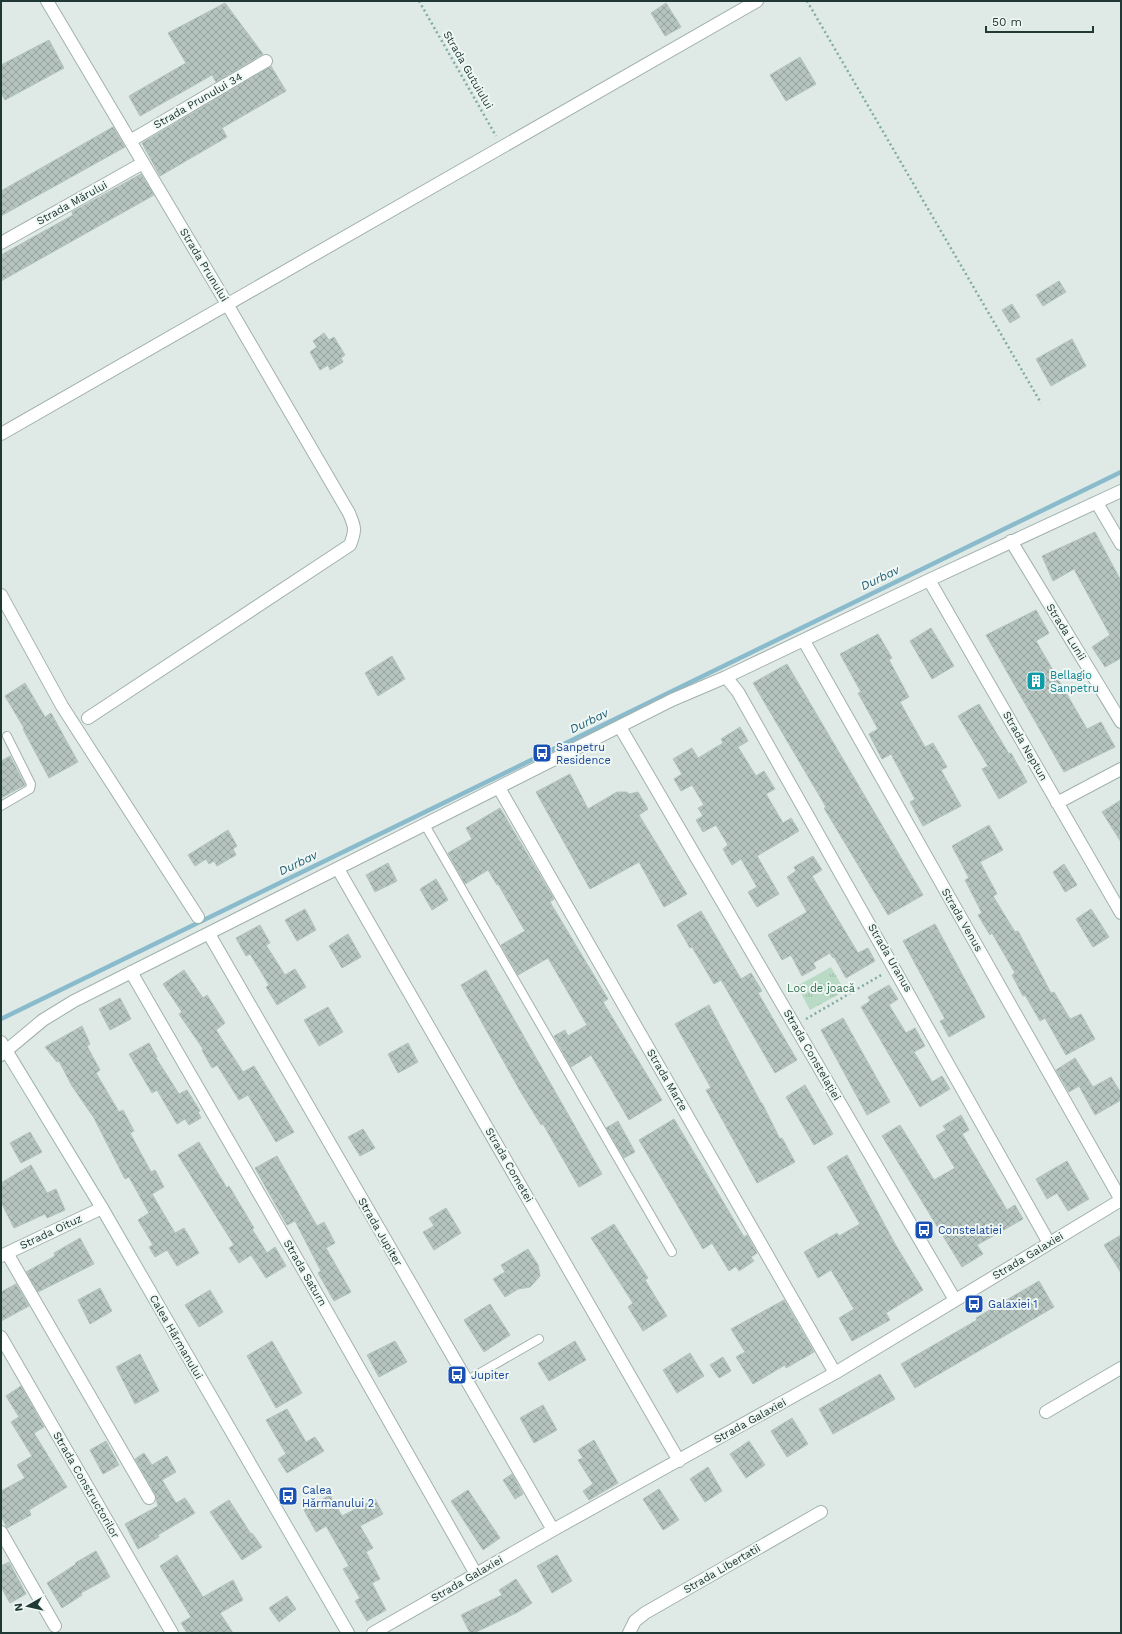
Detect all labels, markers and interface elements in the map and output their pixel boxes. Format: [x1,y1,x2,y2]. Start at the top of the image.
scale bar [986,8,1093,34]
text: 50 m [992,15,1022,29]
street label: Strada Gutuiului [440,29,496,111]
street label: Strada Prunului 34 [151,70,245,132]
street label: Strada Mărului [34,178,110,228]
street label: Strada Prunului [177,226,231,304]
water label: Durbav [858,562,902,593]
street label: Strada Lunii [1043,601,1089,663]
place label: Bellagio Sanpetru [1050,669,1099,695]
building icon: Bellagio Sanpetru [1025,670,1047,692]
water label: Durbav [567,705,611,736]
street label: Strada Neptun [1000,709,1050,783]
place label: Sanpetru Residence [556,741,611,767]
bus stop icon: Sanpetru Residence [531,742,553,764]
water label: Durbav [276,847,320,878]
street label: Strada Venus [939,886,985,954]
street label: Strada Uranus [865,922,915,995]
park label: Loc de joacă [787,982,855,995]
street label: Strada Constelației [781,1007,843,1103]
street label: Strada Marte [644,1047,690,1113]
street label: Strada Cometei [482,1126,536,1204]
street label: Strada Jupiter [355,1196,405,1269]
street label: Strada Oituz [18,1212,84,1252]
bus stop icon: Constelatiei [913,1219,935,1241]
place label: Constelatiei [938,1224,1002,1237]
street label: Strada Galaxiei [990,1230,1066,1282]
street label: Strada Saturn [281,1237,329,1309]
street label: Calea Hărmanului [147,1292,205,1382]
bus stop icon: Galaxiei 1 [963,1293,985,1315]
place label: Galaxiei 1 [988,1298,1038,1311]
bus stop icon: Jupiter [446,1364,468,1386]
place label: Jupiter [471,1369,510,1382]
street label: Strada Galaxiei [712,1396,788,1446]
street label: Strada Constructorilor [50,1429,122,1541]
place label: Calea Hărmanului 2 [302,1484,374,1510]
bus stop icon: Calea Hărmanului 2 [277,1485,299,1507]
street label: Strada Libertatii [681,1542,763,1596]
street label: Strada Galaxiei [429,1553,505,1605]
north arrow [8,1586,48,1626]
text: N [12,1602,26,1612]

